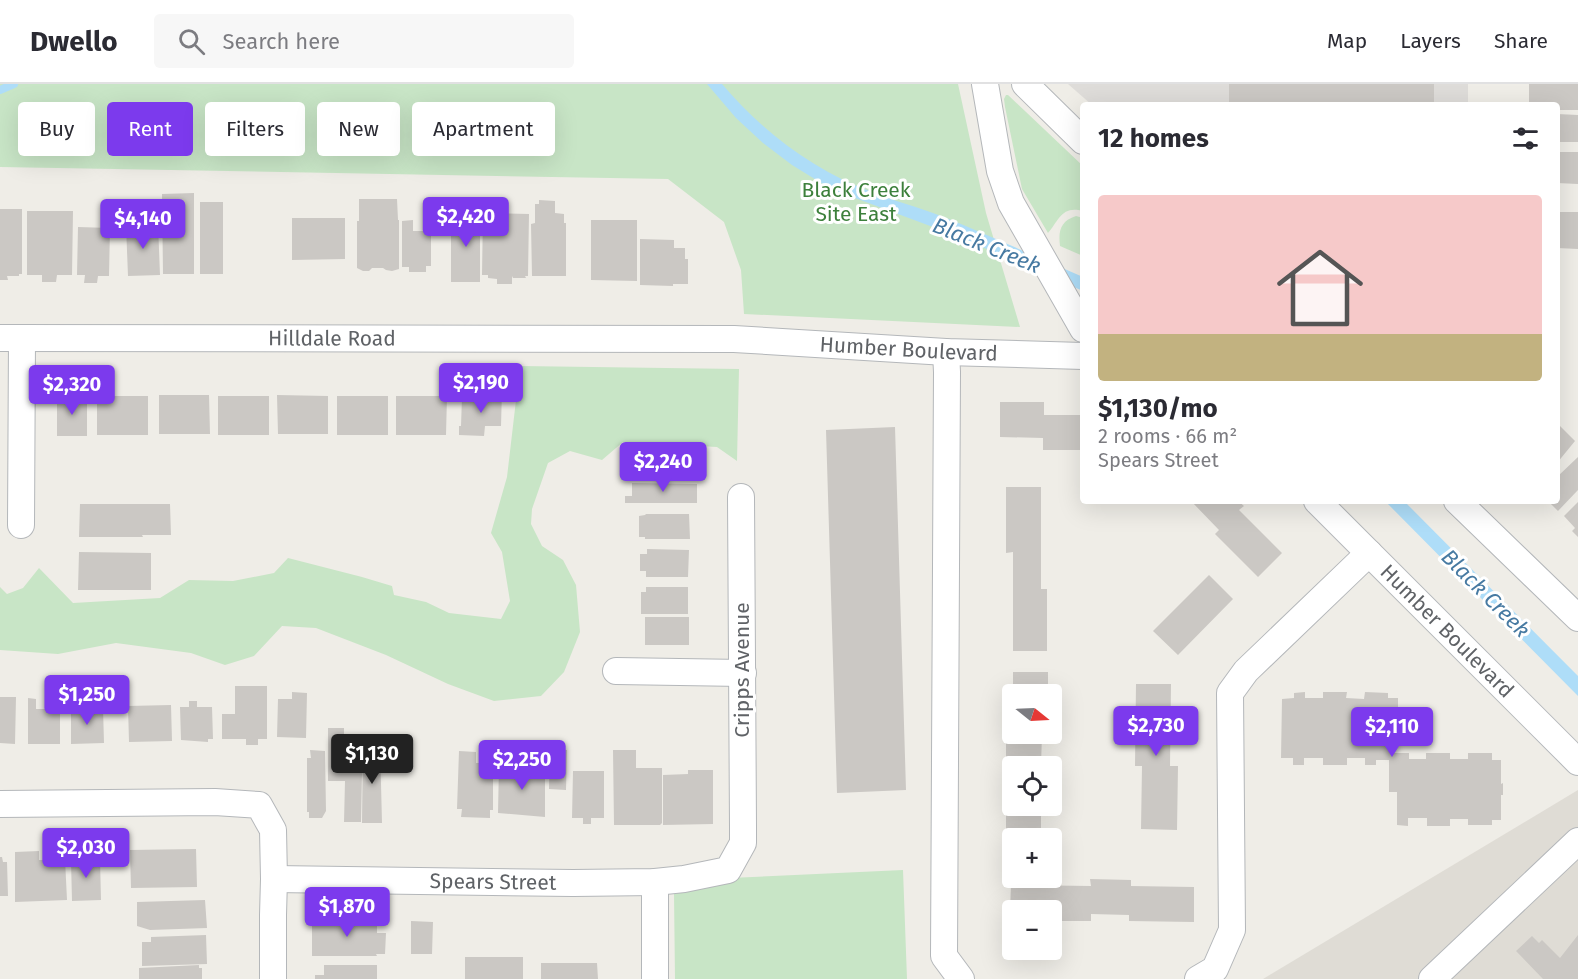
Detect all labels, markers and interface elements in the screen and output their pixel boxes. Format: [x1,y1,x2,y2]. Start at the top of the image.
search box [154,14,574,68]
text: Dwello [30,25,118,58]
icon: search [175,25,208,58]
text: Search here [223,28,340,55]
text: Map [1327,28,1367,54]
text: Layers [1400,28,1461,54]
text: Share [1494,28,1548,54]
chip: Buy [18,102,95,156]
chip: Rent [107,102,193,156]
chip: Filters [205,102,305,156]
chip: New [317,102,400,156]
chip: Apartment [412,102,555,156]
icon: filters [1509,122,1542,155]
text: 12 homes [1098,123,1209,154]
park label: Black Creek Site East [801,177,911,227]
pin: $2,420 [417,197,515,248]
pin: $4,140 [94,199,192,250]
text: $2,420 [437,204,495,228]
text: $4,140 [114,206,172,230]
water label: Black Creek [929,212,1045,279]
icon: home [1266,234,1374,342]
street label: Hilldale Road [268,325,396,352]
street label: Humber Boulevard [819,331,998,367]
pin: $2,190 [432,363,530,414]
pin: $2,320 [23,365,121,416]
text: $2,190 [453,370,509,394]
text: $2,320 [43,372,101,396]
text: $1,130/mo [1098,393,1218,424]
text: 2 rooms · 66 m² [1098,424,1237,448]
pin: $2,240 [614,442,712,493]
text: Spears Street [1098,448,1219,472]
text: $2,240 [634,449,692,473]
water label: Black Creek [1436,543,1536,643]
street label: Humber Boulevard [1375,559,1519,703]
street label: Cripps Avenue [729,602,755,738]
pin: $1,250 [38,675,136,726]
text: $1,250 [58,682,116,706]
north arrow [1002,684,1062,744]
map controls [1002,684,1062,960]
pin: $2,730 [1107,706,1205,757]
pin: $2,110 [1343,707,1441,758]
text: $2,730 [1127,713,1185,737]
text: $2,110 [1365,714,1419,738]
pin: $1,130 [323,734,421,785]
pin: $2,250 [473,740,571,791]
text: $1,130 [345,741,399,765]
text: $2,250 [493,747,551,771]
button: locate [1002,756,1062,816]
pin: $2,030 [37,828,135,879]
button: + [1002,828,1062,888]
text: $2,030 [56,835,116,859]
street label: Spears Street [429,868,557,896]
pin: $1,870 [298,887,396,938]
text: $1,870 [319,894,375,918]
button: − [1002,900,1062,960]

